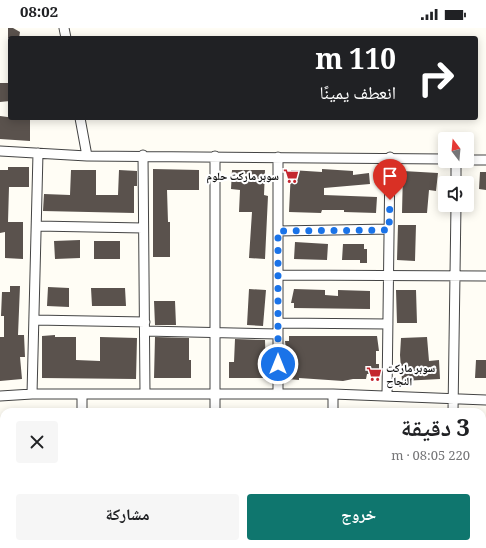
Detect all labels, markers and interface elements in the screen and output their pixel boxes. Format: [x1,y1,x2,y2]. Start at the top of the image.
text: 08:02 [20,1,58,27]
text: 110 m [315,39,396,87]
icon: right [410,52,462,104]
text: انعطف يمينًا [319,80,396,110]
north arrow [438,132,474,168]
map controls [438,132,474,212]
pin [373,159,407,200]
icon: arrive [379,165,401,187]
supermarket icon: سوبر ماركت حلوم [282,167,300,185]
place label: سوبر ماركت حلوم [207,168,279,187]
button: sound [438,176,474,212]
position arrow [257,343,299,385]
place label: سوبر ماركت النجاح [386,360,436,392]
supermarket icon: سوبر ماركت النجاح [365,365,383,383]
text: 3 دقيقة [401,410,470,451]
button: close [16,421,58,463]
text: 220 m · 08:05 [391,446,470,468]
button: مشاركة [16,494,239,540]
button: خروج [247,494,470,540]

